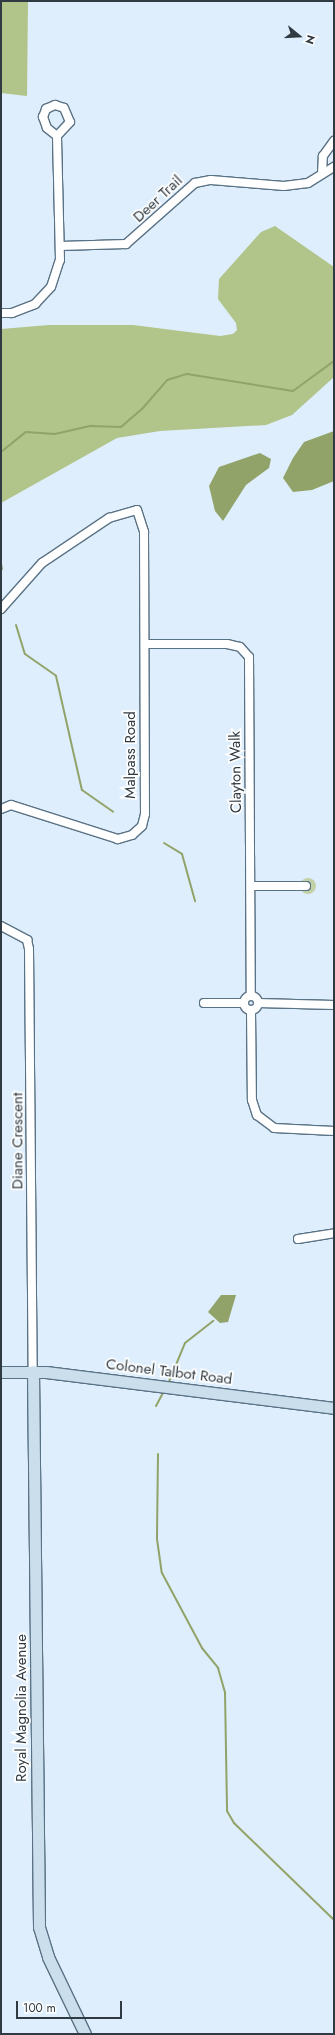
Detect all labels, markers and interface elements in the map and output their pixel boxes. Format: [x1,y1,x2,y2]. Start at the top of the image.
north arrow [279,16,319,56]
text: N [301,33,319,46]
street label: Deer Trail [130,172,186,226]
street label: Malpass Road [122,711,140,799]
street label: Clayton Walk [226,731,246,813]
street label: Diane Crescent [9,1093,27,1189]
street label: Colonel Talbot Road [105,1355,233,1389]
street label: Royal Magnolia Avenue [13,1634,31,1782]
scale bar [18,1993,124,2019]
text: 100 m [23,1999,56,2017]

